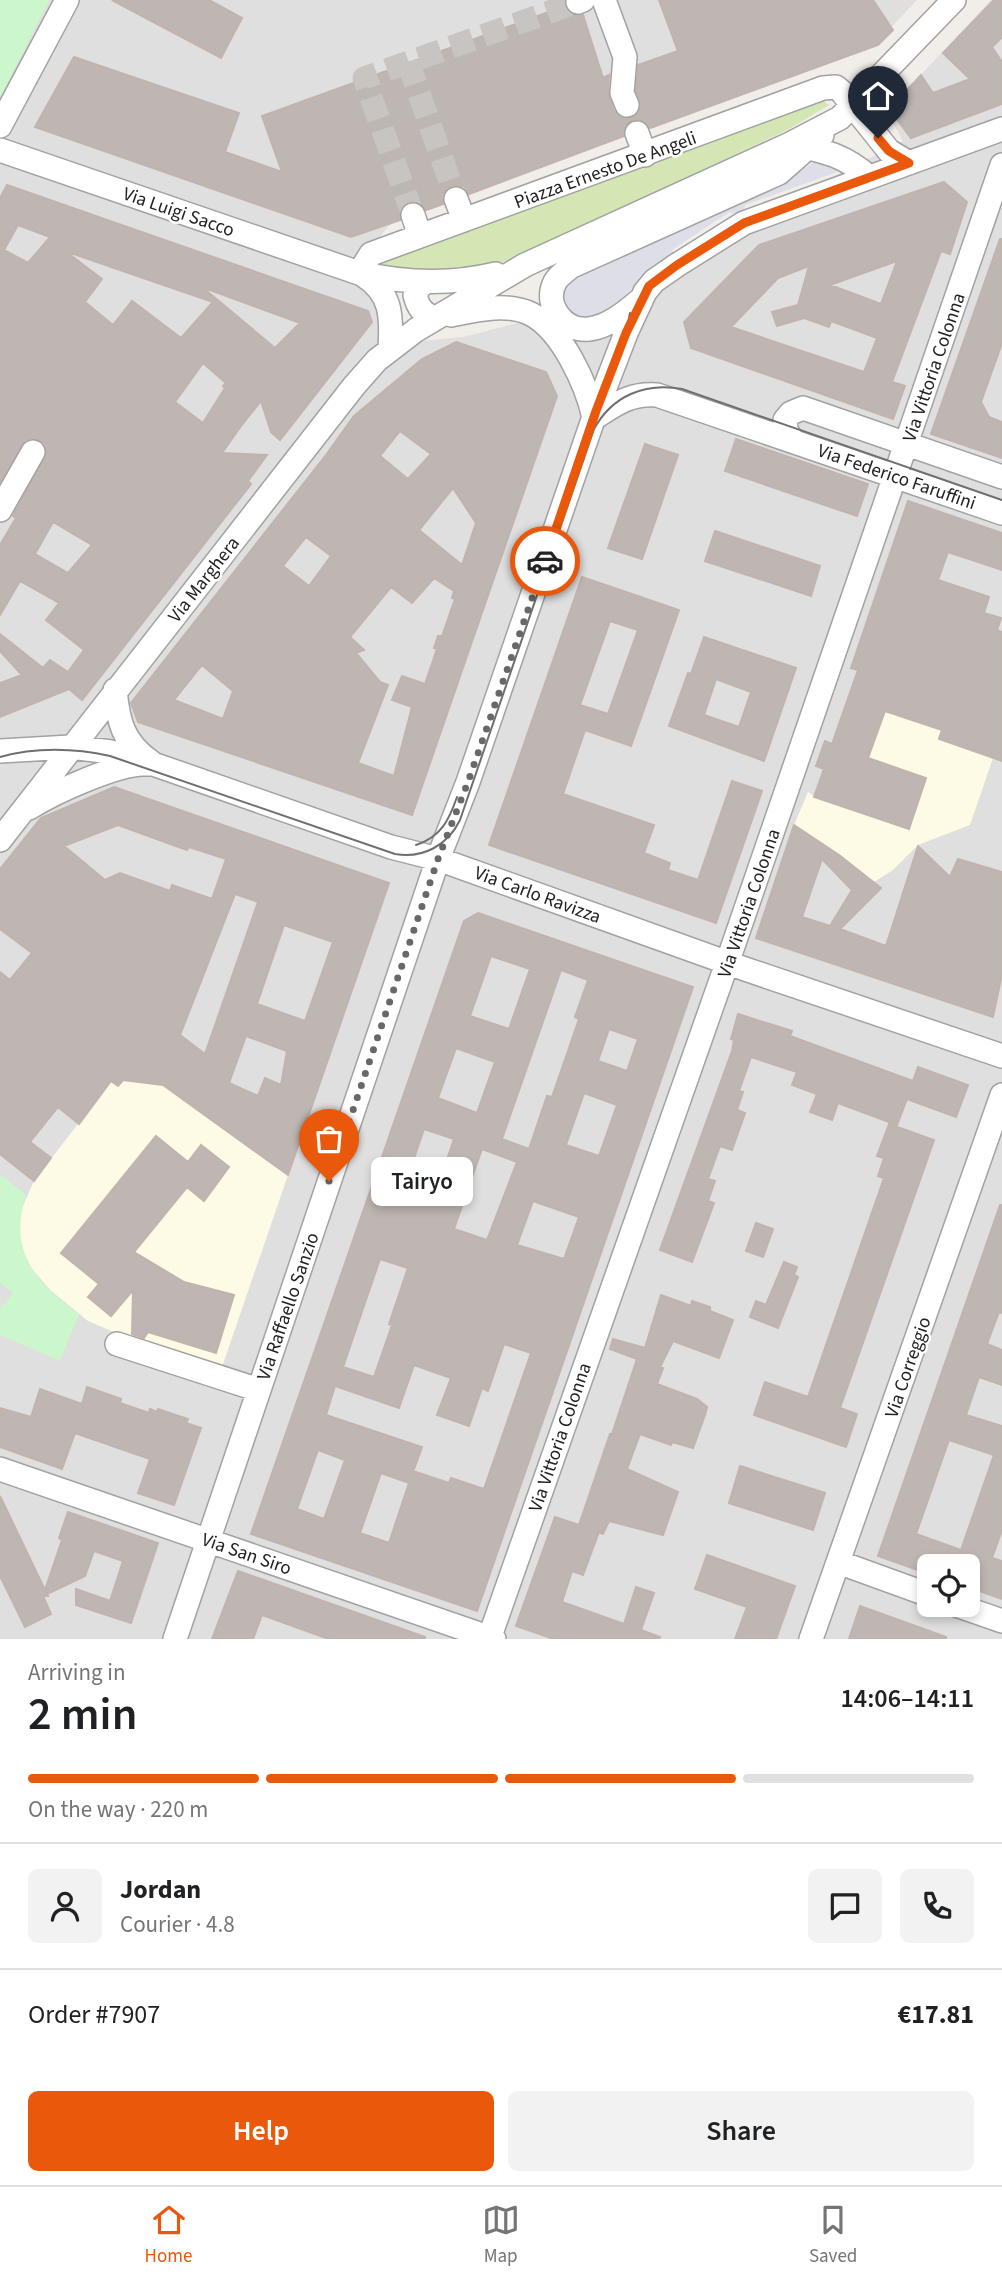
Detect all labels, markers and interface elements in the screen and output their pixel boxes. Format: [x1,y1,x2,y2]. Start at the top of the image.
pin [848,66,908,138]
icon: home [859,77,897,115]
street label: Piazza Ernesto De Angeli [511,125,700,216]
street label: Via Luigi Sacco [119,181,238,244]
street label: Via Vittoria Colonna [896,289,973,446]
street label: Via Federico Faruffini [814,438,979,517]
courier [510,526,580,596]
street label: Via Marghera [162,531,246,629]
icon: car [526,542,564,580]
street label: Via Vittoria Colonna [711,825,788,982]
street label: Via Carlo Ravizza [470,860,605,931]
pin [299,1109,359,1181]
icon: bag [310,1120,348,1158]
callout: Tairyo [371,1156,472,1206]
text: Tairyo [391,1165,453,1198]
street label: Via Raffaello Sanzio [250,1229,326,1384]
street label: Via Correggio [879,1313,938,1422]
street label: Via Vittoria Colonna [522,1359,599,1516]
street label: Via San Siro [198,1526,295,1582]
map controls [917,1554,980,1617]
button: locate [917,1554,980,1617]
text: Arriving in [28,1656,126,1689]
text: 14:06–14:11 [841,1680,974,1717]
text: 2 min [28,1682,137,1747]
text: On the way · 220 m [28,1793,208,1826]
button: person [28,1869,102,1943]
button: chat [808,1869,882,1943]
button: phone [900,1869,974,1943]
text: Jordan [120,1871,201,1908]
text: Courier · 4.8 [120,1908,235,1941]
text: Order #7907 [28,1996,160,2033]
text: €17.81 [898,1996,974,2033]
button: Help [28,2091,494,2171]
button: Share [508,2091,974,2171]
tab: Home [145,2201,192,2270]
tab: Map [482,2201,520,2270]
tab: Saved [809,2201,857,2270]

